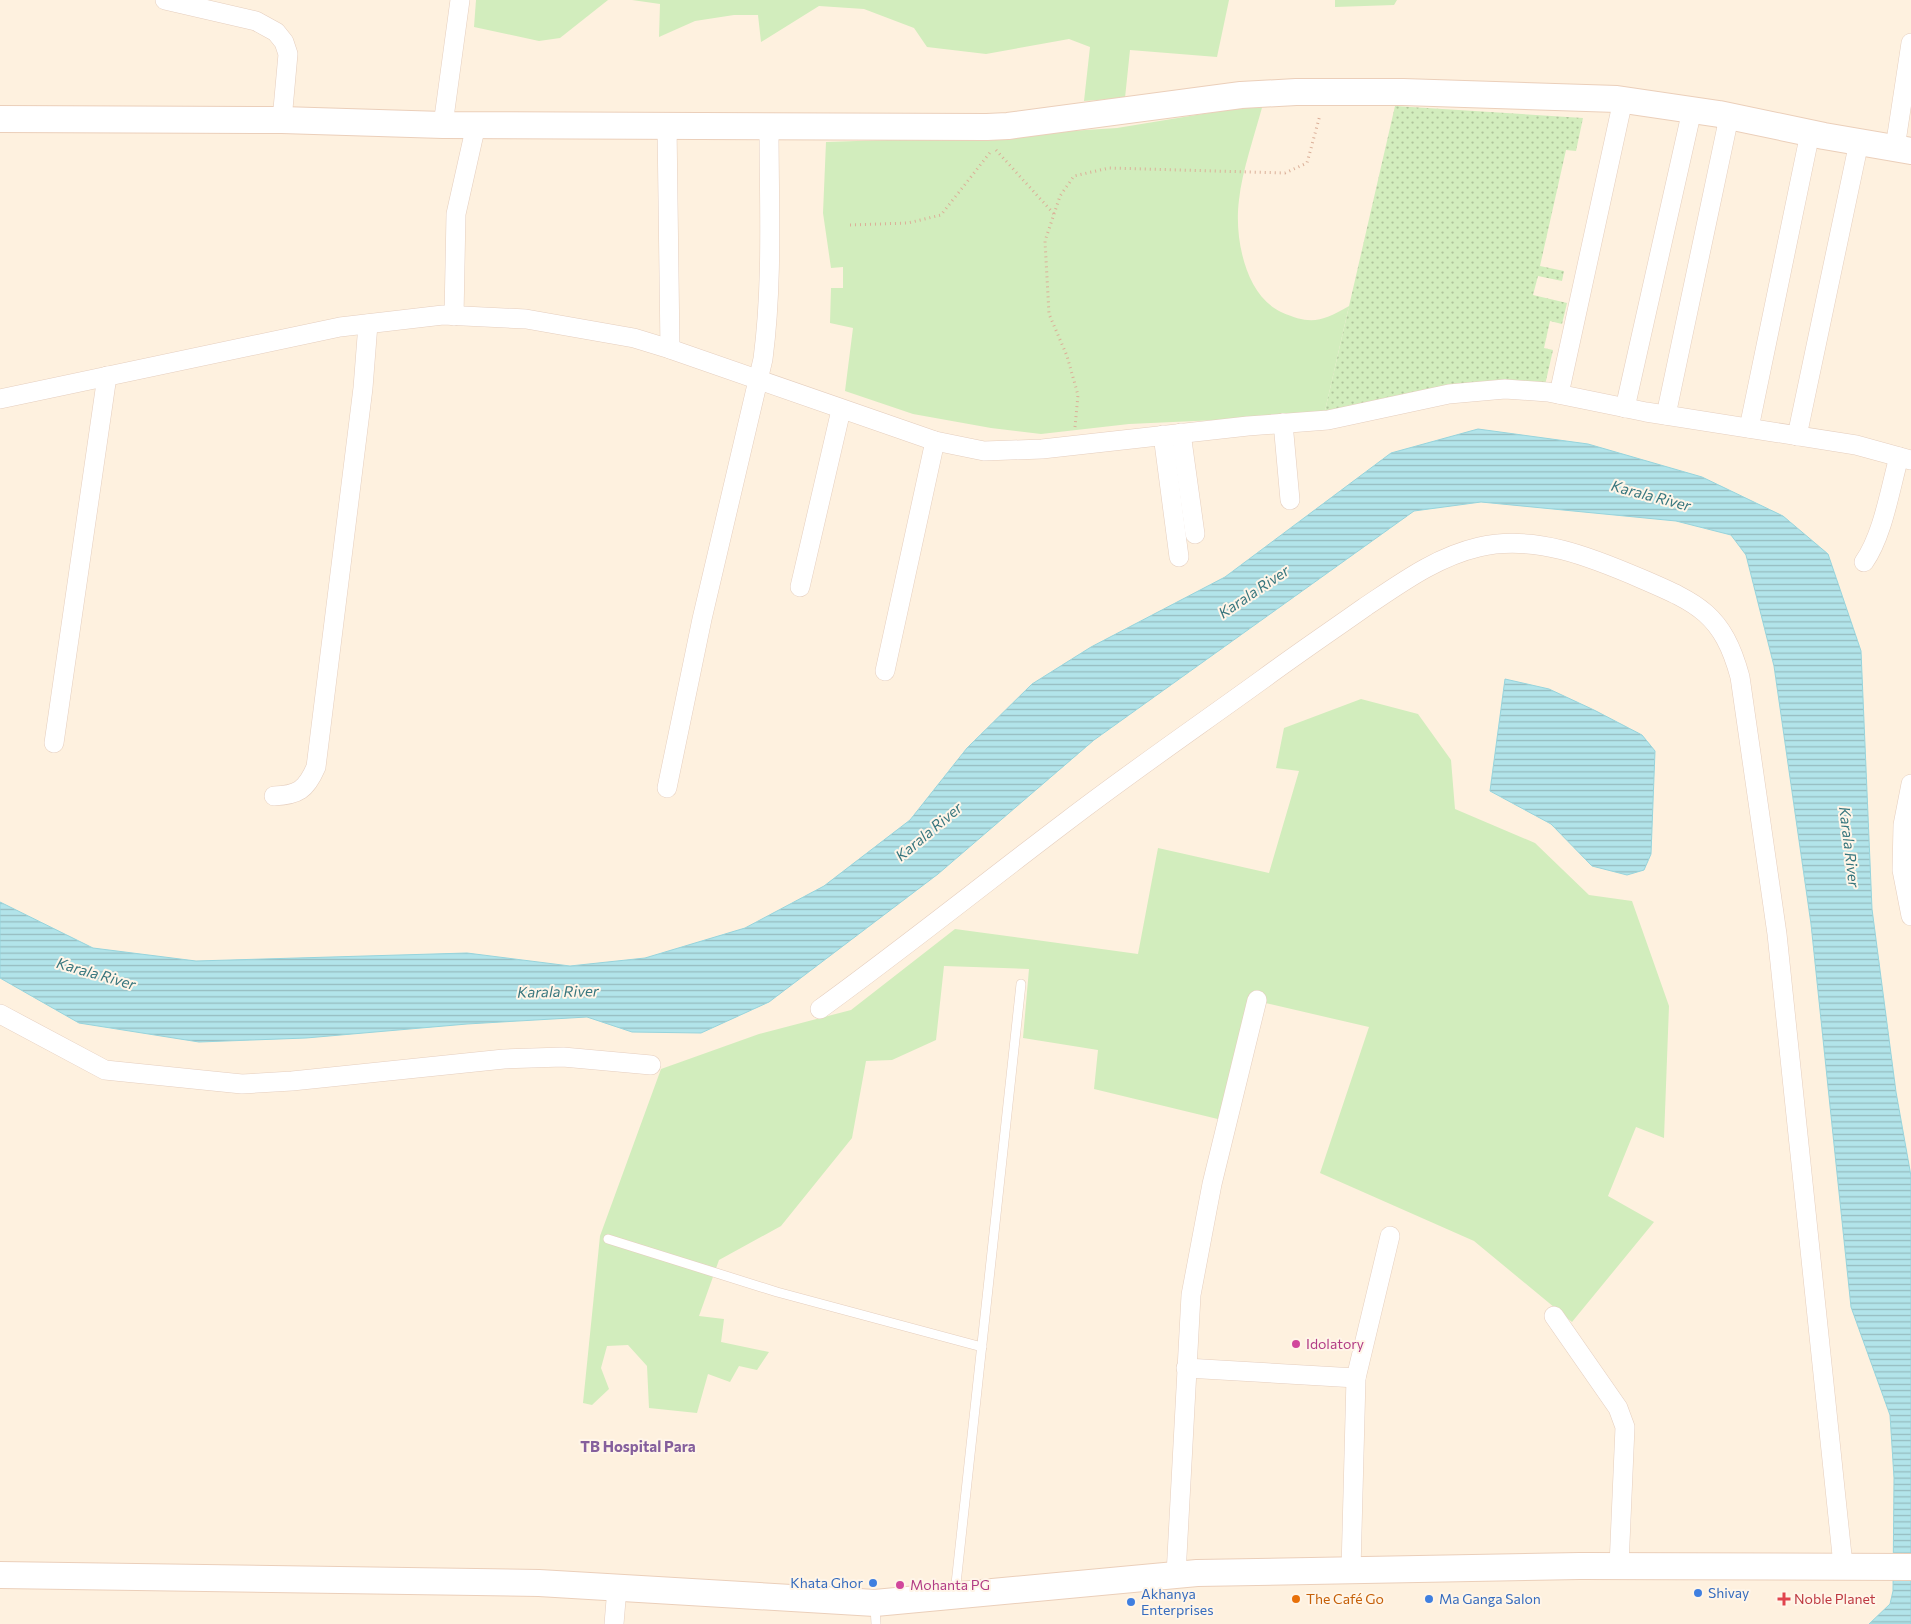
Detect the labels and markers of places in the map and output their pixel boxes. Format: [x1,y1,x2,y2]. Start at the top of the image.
place label: Idolatory [1306,1335,1364,1352]
marker: Idolatory [1290,1338,1302,1350]
place label: Khata Ghor [790,1574,863,1591]
place label: Mohanta PG [910,1576,990,1593]
marker: Khata Ghor [867,1577,879,1589]
marker: Mohanta PG [894,1579,906,1591]
place label: Shivay [1708,1584,1749,1601]
place label: Akhanya Enterprises [1141,1585,1214,1618]
marker: Shivay [1692,1587,1704,1599]
place label: The Café Go [1306,1590,1384,1607]
place label: Ma Ganga Salon [1439,1590,1541,1607]
place label: Noble Planet [1794,1590,1876,1607]
marker: The Café Go [1290,1593,1302,1605]
marker: Ma Ganga Salon [1423,1593,1435,1605]
marker: Noble Planet [1778,1593,1790,1605]
marker: Akhanya Enterprises [1125,1596,1137,1608]

